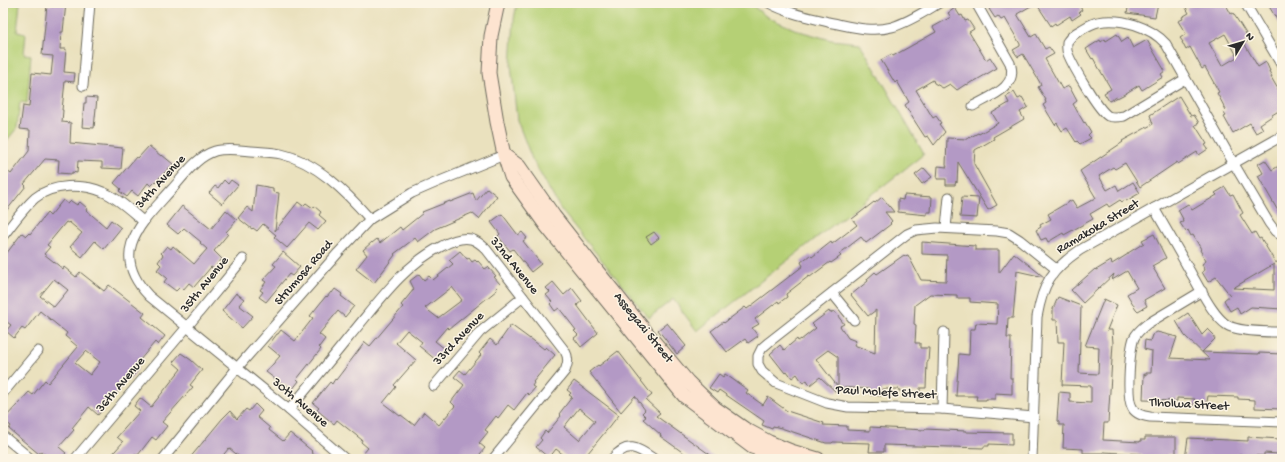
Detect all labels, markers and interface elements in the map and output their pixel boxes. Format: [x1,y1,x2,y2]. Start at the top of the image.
north arrow [1223,22,1263,62]
text: N [1242,31,1256,44]
street label: 34th Avenue [132,152,189,213]
street label: Ramakoka Street [1054,196,1144,258]
street label: 32nd Avenue [486,234,542,298]
street label: Strumosa Road [272,236,337,309]
street label: 35th Avenue [177,254,232,317]
street label: Assegaai Street [610,290,677,368]
street label: 33rd Avenue [430,309,488,370]
street label: 36th Avenue [93,354,149,417]
street label: 30th Avenue [268,375,331,431]
street label: Paul Molefe Street [835,383,938,403]
street label: Tlholwa Street [1148,395,1231,415]

